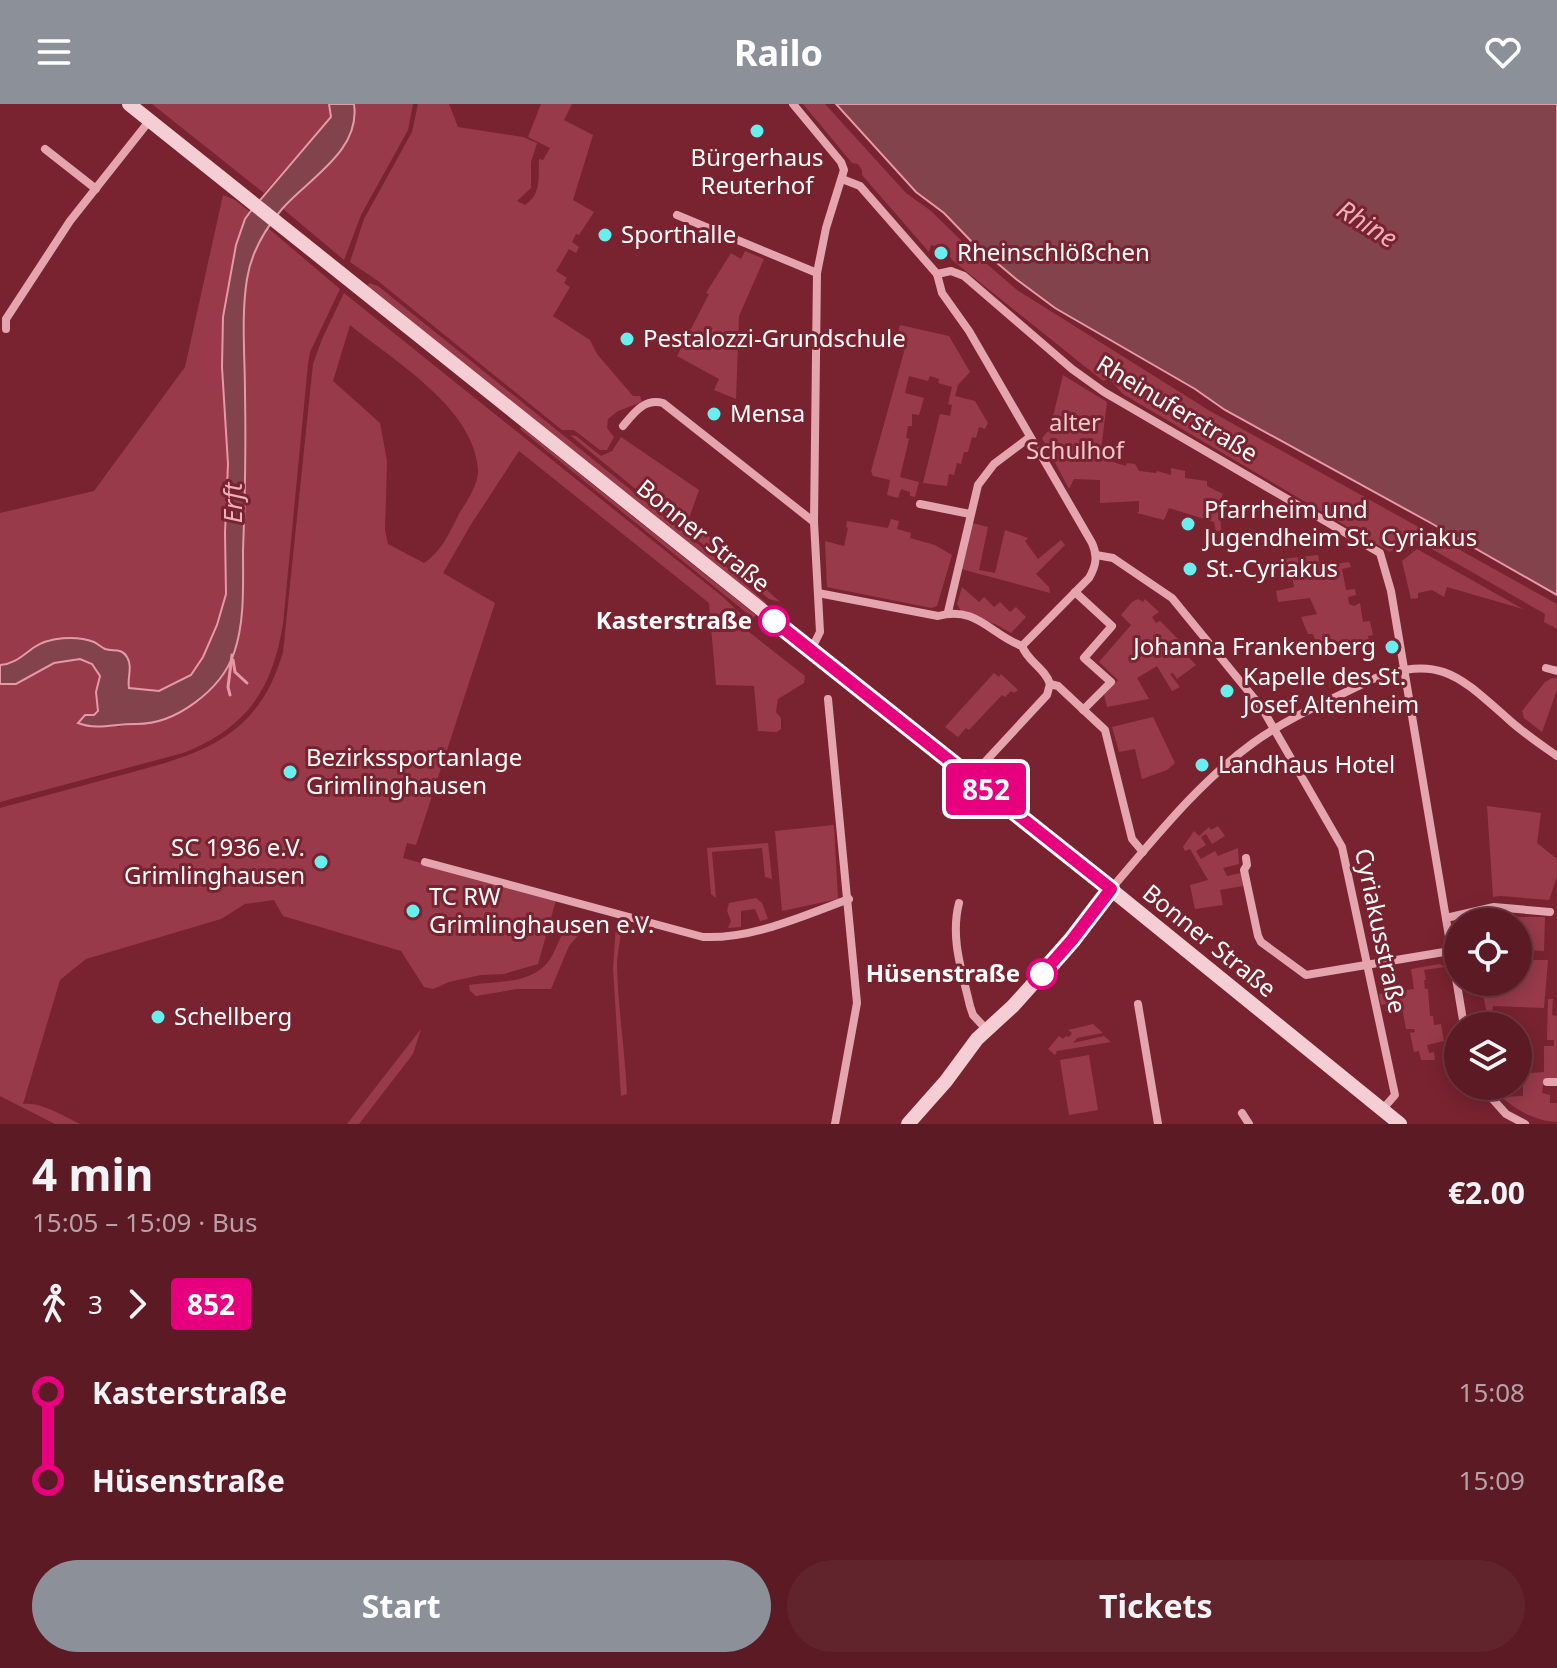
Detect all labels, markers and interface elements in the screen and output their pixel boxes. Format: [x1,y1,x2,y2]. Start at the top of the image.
text: Railo [734,28,823,77]
icon: menu [32,30,76,74]
icon: heart [1481,30,1525,74]
marker: Bürgerhaus Reuterhof [748,122,766,140]
place label: Bürgerhaus Reuterhof [691,140,823,201]
water label: Rhine [1331,191,1405,256]
place label: Sporthalle [621,217,736,250]
marker: Sporthalle [596,226,614,244]
place label: Rheinschlößchen [957,235,1150,268]
marker: Rheinschlößchen [932,244,950,262]
place label: Pestalozzi-Grundschule [643,321,906,354]
marker: Pestalozzi-Grundschule [618,330,636,348]
street label: Rheinuferstraße [1091,347,1265,469]
place label: Mensa [730,396,805,429]
marker: Mensa [705,405,723,423]
park label: alter Schulhof [1026,405,1126,466]
street label: Bonner Straße [630,471,778,599]
water label: Erft [214,481,250,523]
place label: Pfarrheim und Jugendheim St. Cyriakus [1202,492,1477,553]
marker: Pfarrheim und Jugendheim St. Cyriakus [1179,515,1197,533]
place label: St.-Cyriakus [1206,551,1338,584]
marker: St.-Cyriakus [1181,560,1199,578]
place label: Kasterstraße [596,603,752,636]
marker: Kasterstraße [759,606,789,636]
place label: Johanna Frankenberg [1131,629,1376,662]
marker: Johanna Frankenberg [1383,638,1401,656]
place label: Kapelle des St. Josef Altenheim [1241,659,1419,720]
marker: Kapelle des St. Josef Altenheim [1218,682,1236,700]
place label: Bezirkssportanlage Grimlinghausen [306,740,522,801]
place label: Landhaus Hotel [1218,747,1395,780]
marker: Landhaus Hotel [1193,756,1211,774]
marker: Bezirkssportanlage Grimlinghausen [281,763,299,781]
line badge: 852 [940,763,1032,815]
text: 852 [962,770,1010,808]
place label: SC 1936 e.V. Grimlinghausen [124,830,305,891]
street label: Cyriakusstraße [1348,845,1415,1016]
marker: SC 1936 e.V. Grimlinghausen [312,853,330,871]
street label: Bonner Straße [1136,876,1284,1004]
place label: TC RW Grimlinghausen e.V. [429,879,654,940]
marker: TC RW Grimlinghausen e.V. [404,902,422,920]
map controls [1444,908,1532,1100]
button: locate [1444,908,1532,996]
place label: Hüsenstraße [866,956,1020,989]
marker: Hüsenstraße [1027,959,1057,989]
place label: Schellberg [174,999,292,1032]
marker: Schellberg [149,1008,167,1026]
button: layers [1444,1012,1532,1100]
text: 4 min [32,1144,153,1204]
text: €2.00 [1448,1172,1525,1213]
text: 15:05 – 15:09 · Bus [32,1204,257,1240]
icon: walk [32,1282,76,1326]
icon: forward [115,1282,159,1326]
text: 852 [187,1285,235,1323]
text: 3 [88,1286,103,1322]
text: Kasterstraße [92,1372,287,1413]
text: 15:08 [1459,1374,1525,1410]
text: Hüsenstraße [92,1460,285,1501]
text: 15:09 [1459,1462,1525,1498]
button: Start [32,1560,771,1652]
button: Tickets [787,1560,1525,1652]

